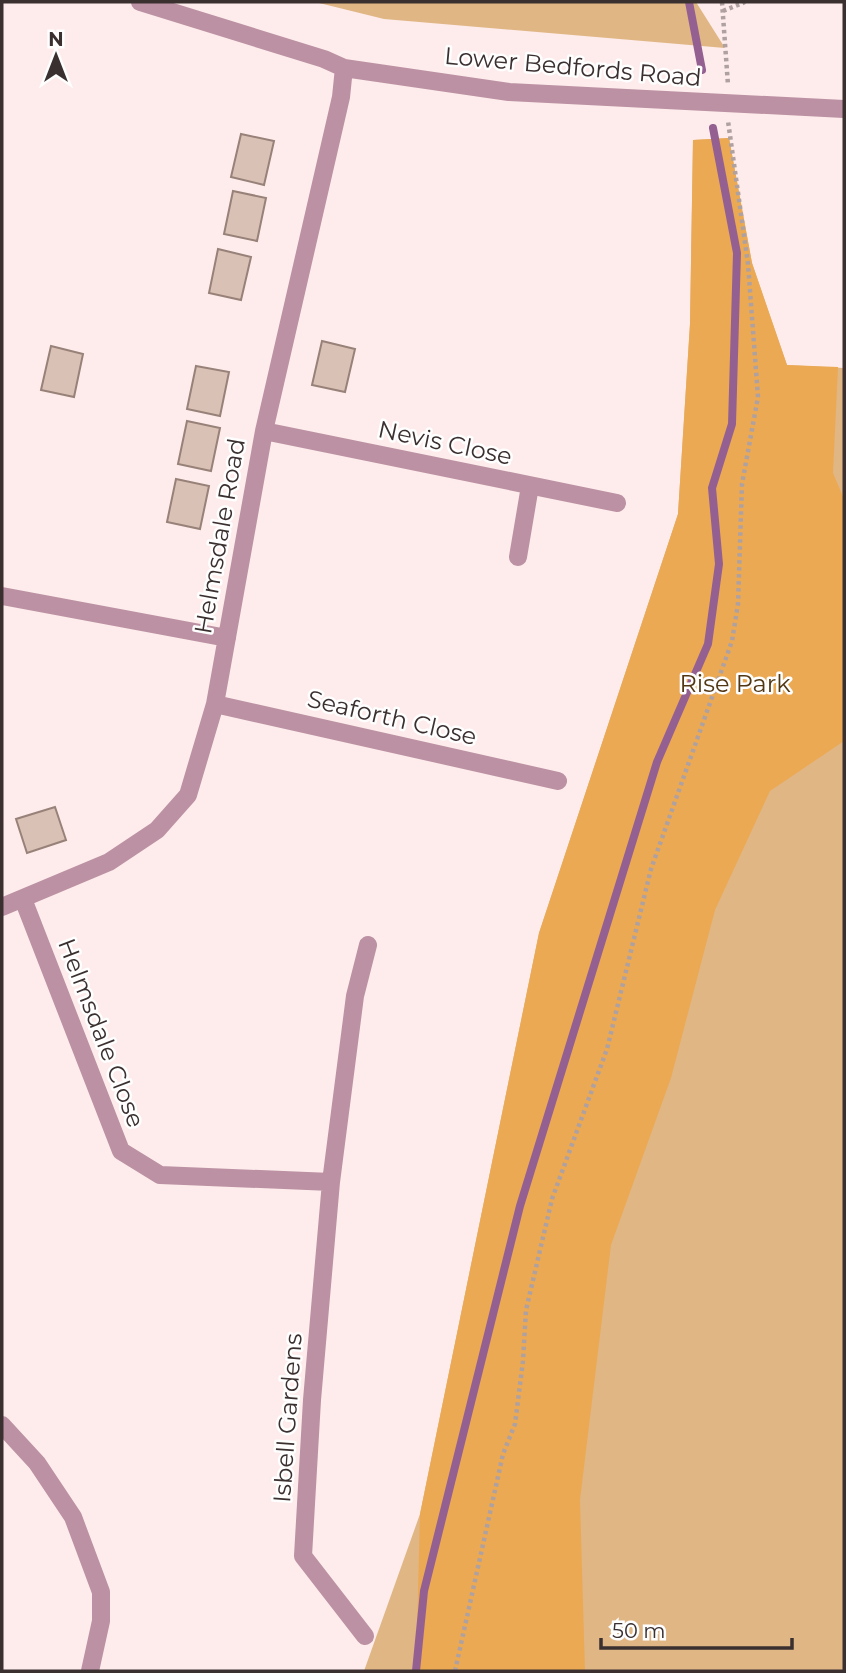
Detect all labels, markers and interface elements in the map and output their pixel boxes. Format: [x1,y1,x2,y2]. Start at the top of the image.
north arrow [21,21,91,91]
text: N [48,28,64,51]
street label: Lower Bedfords Road [443,41,703,92]
street label: Nevis Close [376,414,515,471]
street label: Helmsdale Road [188,436,251,636]
park label: Rise Park [679,669,791,698]
street label: Seaforth Close [305,684,480,751]
street label: Helmsdale Close [52,934,151,1131]
street label: Isbell Gardens [267,1332,308,1504]
scale bar [601,1606,792,1650]
text: 50 m [612,1618,666,1643]

